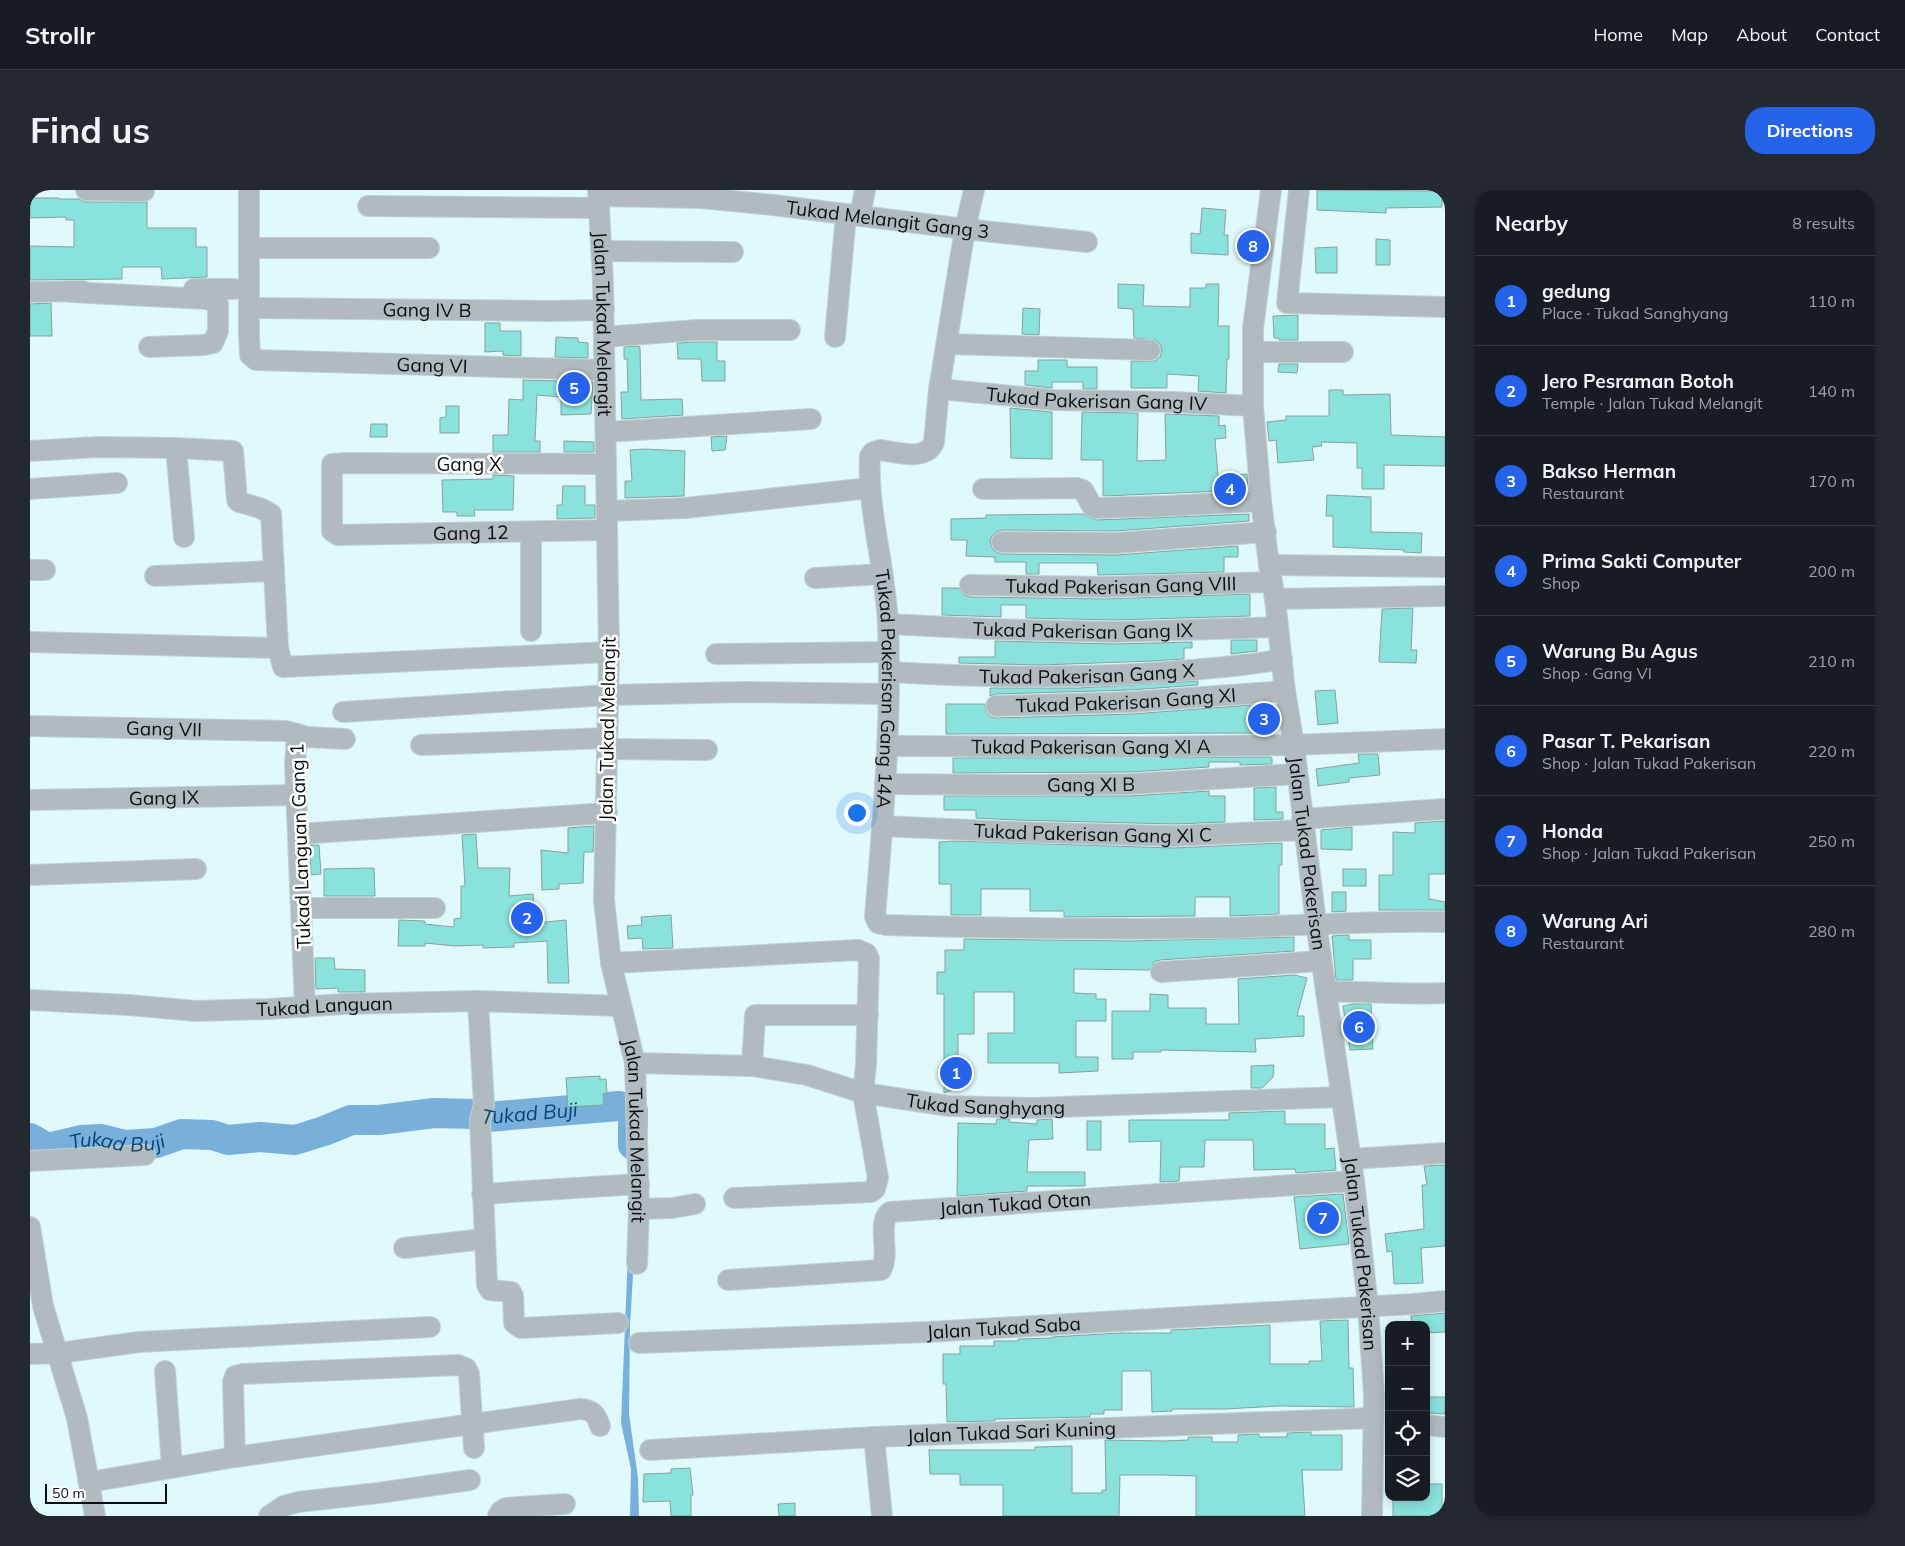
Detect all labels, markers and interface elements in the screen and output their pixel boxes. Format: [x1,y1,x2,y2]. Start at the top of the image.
text: Strollr [25,20,95,50]
text: Home [1593,23,1643,46]
text: Map [1671,23,1708,46]
text: About [1736,23,1787,46]
text: Contact [1815,23,1880,46]
button: Directions [1745,107,1875,154]
text: Find us [30,108,150,152]
street label: Tukad Melangit Gang 3 [785,195,990,244]
text: Nearby [1495,210,1568,236]
text: 8 results [1792,213,1855,233]
pin: 8 [1237,227,1269,265]
street label: Jalan Tukad Melangit [588,231,617,417]
text: gedung [1542,279,1611,303]
text: 1 [1506,291,1516,311]
text: 110 m [1808,291,1855,311]
street label: Gang IV B [382,297,472,322]
text: Place · Tukad Sanghyang [1542,303,1728,323]
street label: Gang VI [396,352,468,378]
pin: 5 [558,369,590,407]
text: Jero Pesraman Botoh [1542,369,1734,393]
text: 2 [1506,381,1516,401]
text: 140 m [1808,381,1855,401]
street label: Tukad Pakerisan Gang IV [985,382,1208,416]
text: Temple · Jalan Tukad Melangit [1542,393,1763,413]
street label: Gang X [436,452,502,476]
text: Bakso Herman [1542,459,1676,483]
pin: 4 [1214,470,1246,508]
text: 3 [1506,471,1516,491]
text: 170 m [1808,471,1855,491]
text: Restaurant [1542,483,1624,503]
street label: Gang 12 [433,520,509,545]
text: Prima Sakti Computer [1542,549,1741,573]
text: 4 [1506,561,1516,581]
text: 200 m [1808,561,1855,581]
street label: Tukad Pakerisan Gang 14A [870,568,901,810]
street label: Tukad Pakerisan Gang VIII [1005,571,1237,599]
text: Shop [1542,573,1580,593]
street label: Tukad Pakerisan Gang IX [972,616,1194,644]
street label: Jalan Tukad Melangit [593,636,621,821]
text: Warung Bu Agus [1542,639,1698,663]
text: 5 [1506,651,1516,671]
text: 210 m [1808,651,1855,671]
street label: Tukad Pakerisan Gang X [979,658,1196,689]
text: Shop · Gang VI [1542,663,1652,683]
street label: Tukad Pakerisan Gang XI [1015,683,1237,717]
pin: 3 [1248,700,1280,738]
street label: Gang VII [126,716,202,741]
text: Pasar T. Pekarisan [1542,729,1710,753]
street label: Tukad Pakerisan Gang XI A [971,734,1211,759]
text: 6 [1506,741,1516,761]
text: 220 m [1808,741,1855,761]
street label: Tukad Languan Gang 1 [284,743,316,949]
text: Shop · Jalan Tukad Pakerisan [1542,753,1756,773]
street label: Jalan Tukad Pakerisan [1284,755,1332,952]
street label: Gang XI B [1047,772,1135,797]
street label: Gang IX [129,785,200,810]
your location [844,800,870,826]
street label: Tukad Pakerisan Gang XI C [973,818,1212,848]
text: Honda [1542,819,1603,843]
text: 7 [1506,831,1516,851]
text: 250 m [1808,831,1855,851]
text: Shop · Jalan Tukad Pakerisan [1542,843,1756,863]
pin: 2 [511,899,543,937]
text: Warung Ari [1542,909,1648,933]
text: 8 [1506,921,1516,941]
text: 280 m [1808,921,1855,941]
text: Restaurant [1542,933,1624,953]
street label: Tukad Languan [256,991,393,1021]
pin: 6 [1343,1008,1375,1046]
street label: Jalan Tukad Melangit [618,1036,651,1224]
pin: 1 [940,1054,972,1092]
street label: Tukad Sanghyang [904,1088,1066,1120]
water label: Tukad Buji [479,1097,579,1130]
water label: Tukad Buji [67,1126,168,1157]
street label: Jalan Tukad Pakerisan [1339,1155,1383,1351]
street label: Jalan Tukad Otan [938,1187,1092,1221]
pin: 7 [1307,1199,1339,1237]
street label: Jalan Tukad Saba [926,1311,1081,1344]
map controls [1385,1321,1430,1501]
button: + [1385,1321,1430,1366]
button: − [1385,1366,1430,1411]
button: locate [1385,1411,1430,1456]
street label: Jalan Tukad Sari Kuning [907,1416,1116,1448]
button: layers [1385,1456,1430,1501]
scale bar [45,1481,168,1504]
text: 50 m [52,1484,85,1502]

